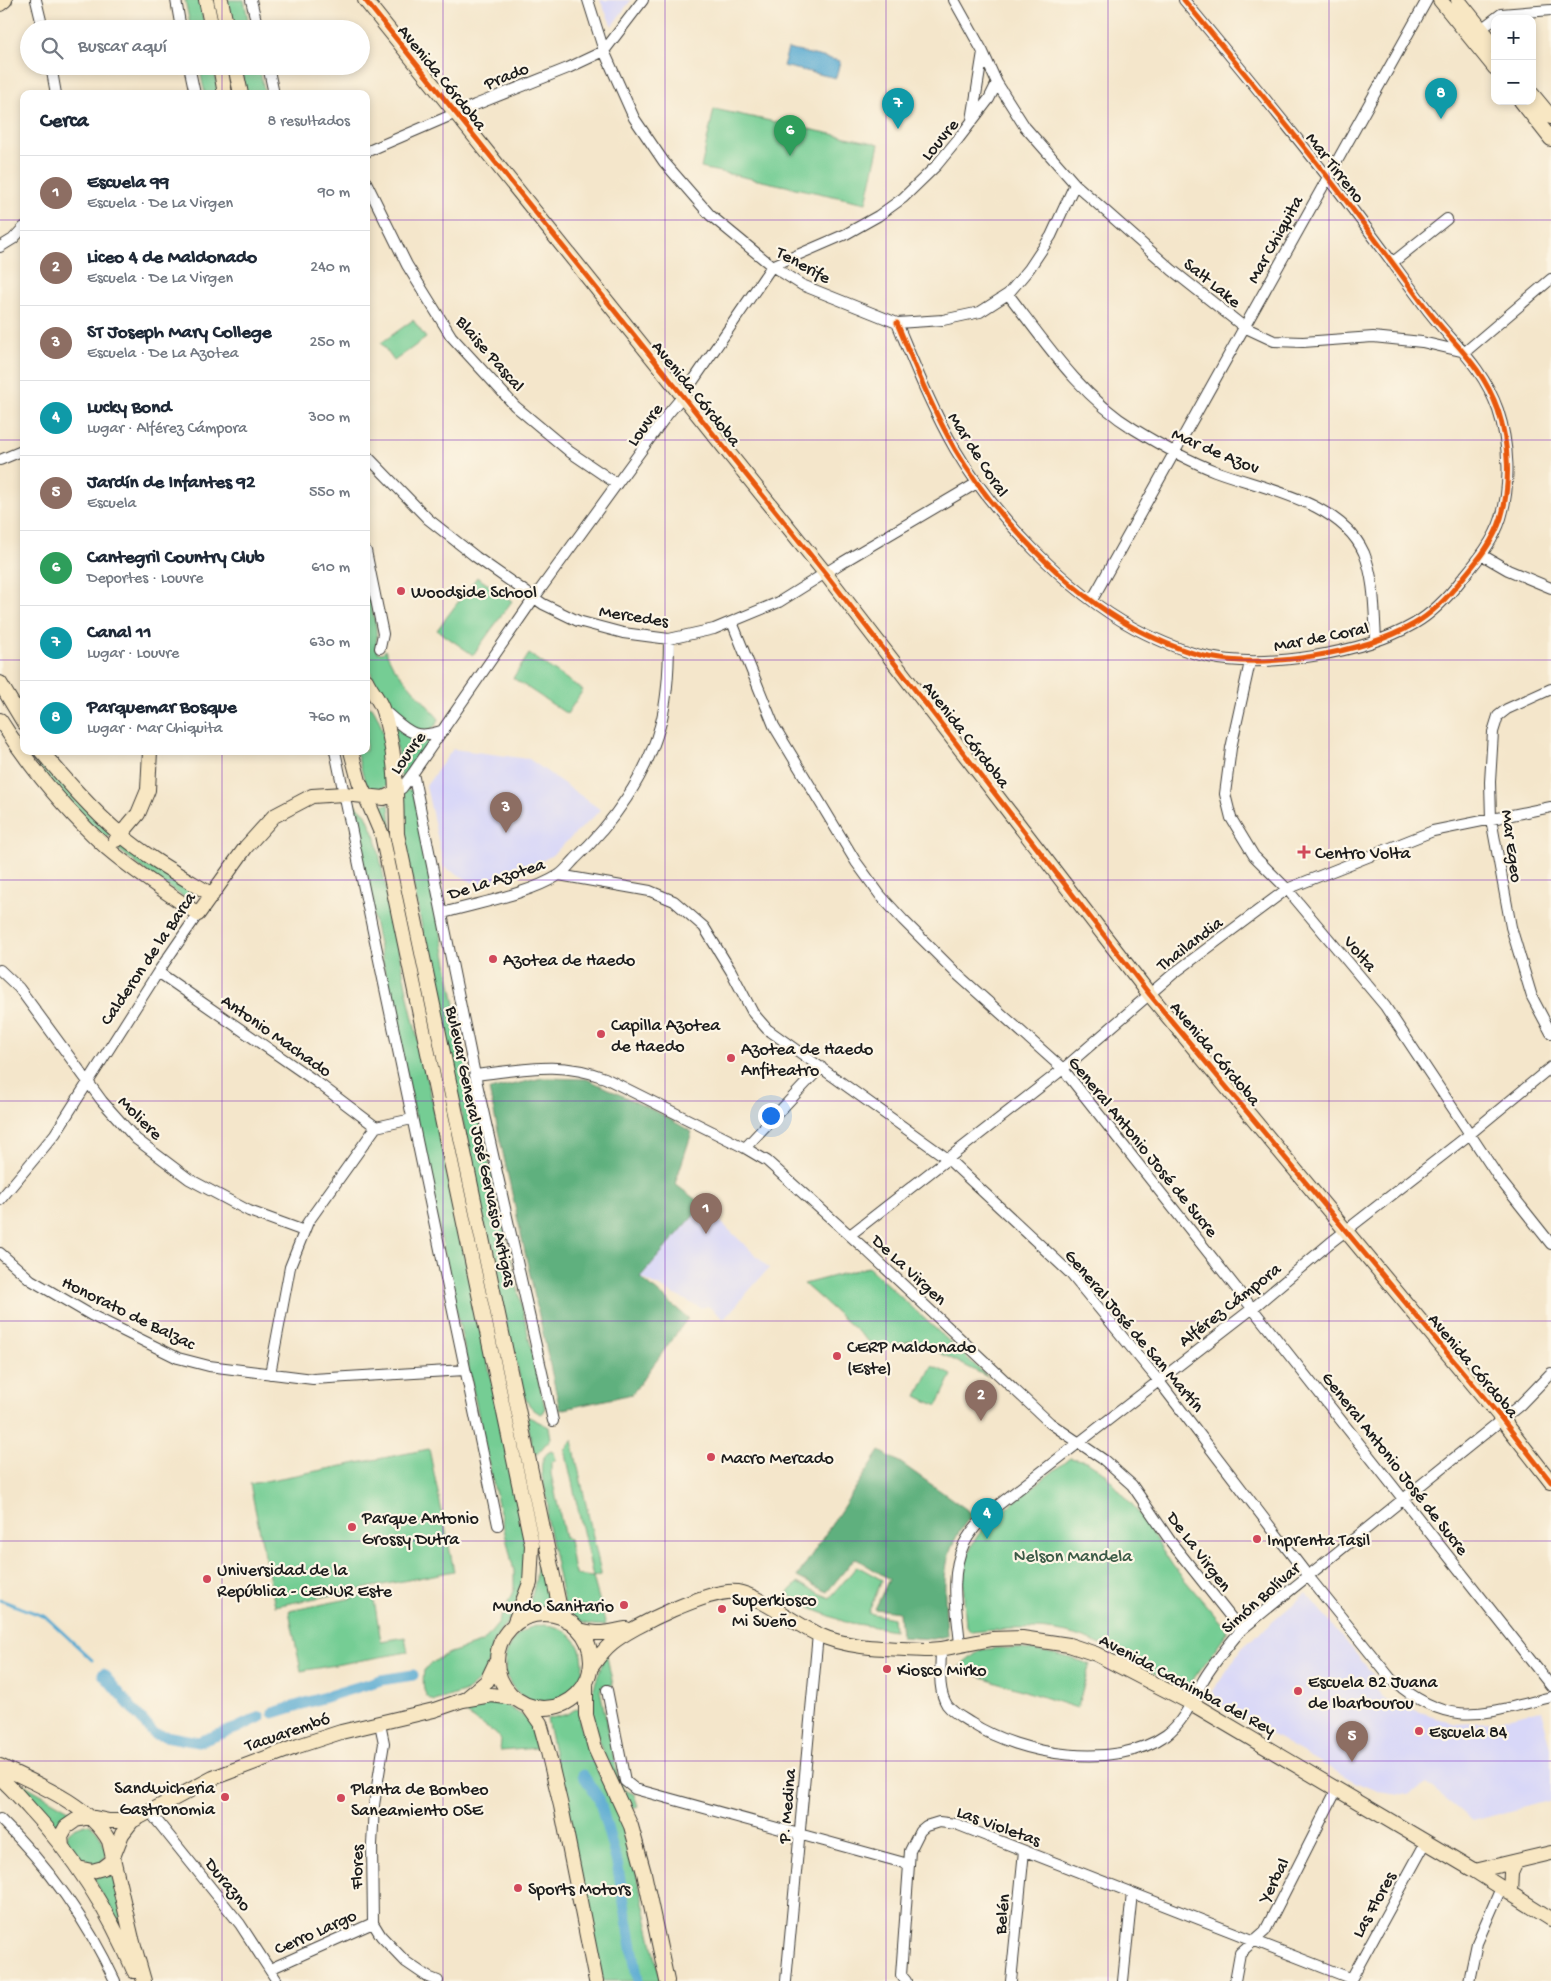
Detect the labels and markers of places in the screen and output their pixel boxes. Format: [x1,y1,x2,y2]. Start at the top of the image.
pin: 8 [1425,78,1457,119]
pin: 7 [882,88,914,129]
pin: 6 [774,115,806,156]
place label: Woodside School [411,583,537,604]
marker: Woodside School [395,585,407,597]
pin: 3 [490,792,522,833]
place label: Centro Volta [1315,844,1412,865]
marker: Centro Volta [1297,845,1311,859]
place label: Azotea de Haedo [503,951,635,972]
marker: Azotea de Haedo [487,953,499,965]
place label: Capilla Azotea de Haedo [611,1016,721,1058]
marker: Capilla Azotea de Haedo [595,1028,607,1040]
place label: Azotea de Haedo Anfiteatro [741,1040,873,1082]
marker: Azotea de Haedo Anfiteatro [725,1052,737,1064]
pin: 1 [690,1193,722,1234]
place label: CERP Maldonado (Este) [847,1338,976,1380]
marker: CERP Maldonado (Este) [831,1350,843,1362]
pin: 2 [965,1380,997,1421]
place label: Macro Mercado [721,1449,834,1470]
marker: Macro Mercado [705,1451,717,1463]
pin: 4 [971,1498,1003,1539]
place label: Parque Antonio Grossy Dutra [361,1509,479,1551]
marker: Parque Antonio Grossy Dutra [346,1521,358,1533]
place label: Imprenta Tasil [1267,1531,1370,1552]
marker: Imprenta Tasil [1251,1533,1263,1545]
place label: Universidad de la República - CENUR Este [217,1561,393,1603]
marker: Universidad de la República - CENUR Este [201,1573,213,1585]
place label: Superkiosco Mi Sueño [732,1591,817,1633]
place label: Mundo Sanitario [493,1597,614,1618]
marker: Mundo Sanitario [618,1599,630,1611]
marker: Superkiosco Mi Sueño [716,1603,728,1615]
place label: Kiosco Mirko [897,1661,987,1682]
marker: Kiosco Mirko [881,1663,893,1675]
place label: Escuela 82 Juana de Ibarbourou [1308,1673,1438,1715]
marker: Escuela 82 Juana de Ibarbourou [1292,1685,1304,1697]
pin: 5 [1336,1721,1368,1762]
place label: Escuela 84 [1429,1723,1508,1744]
marker: Escuela 84 [1413,1725,1425,1737]
place label: Sandwicheria Gastronomia [114,1779,216,1821]
place label: Planta de Bombeo Saneamiento OSE [350,1780,489,1822]
marker: Sandwicheria Gastronomia [219,1791,231,1803]
marker: Planta de Bombeo Saneamiento OSE [335,1792,347,1804]
place label: Sports Motors [528,1880,632,1901]
marker: Sports Motors [512,1882,524,1894]

